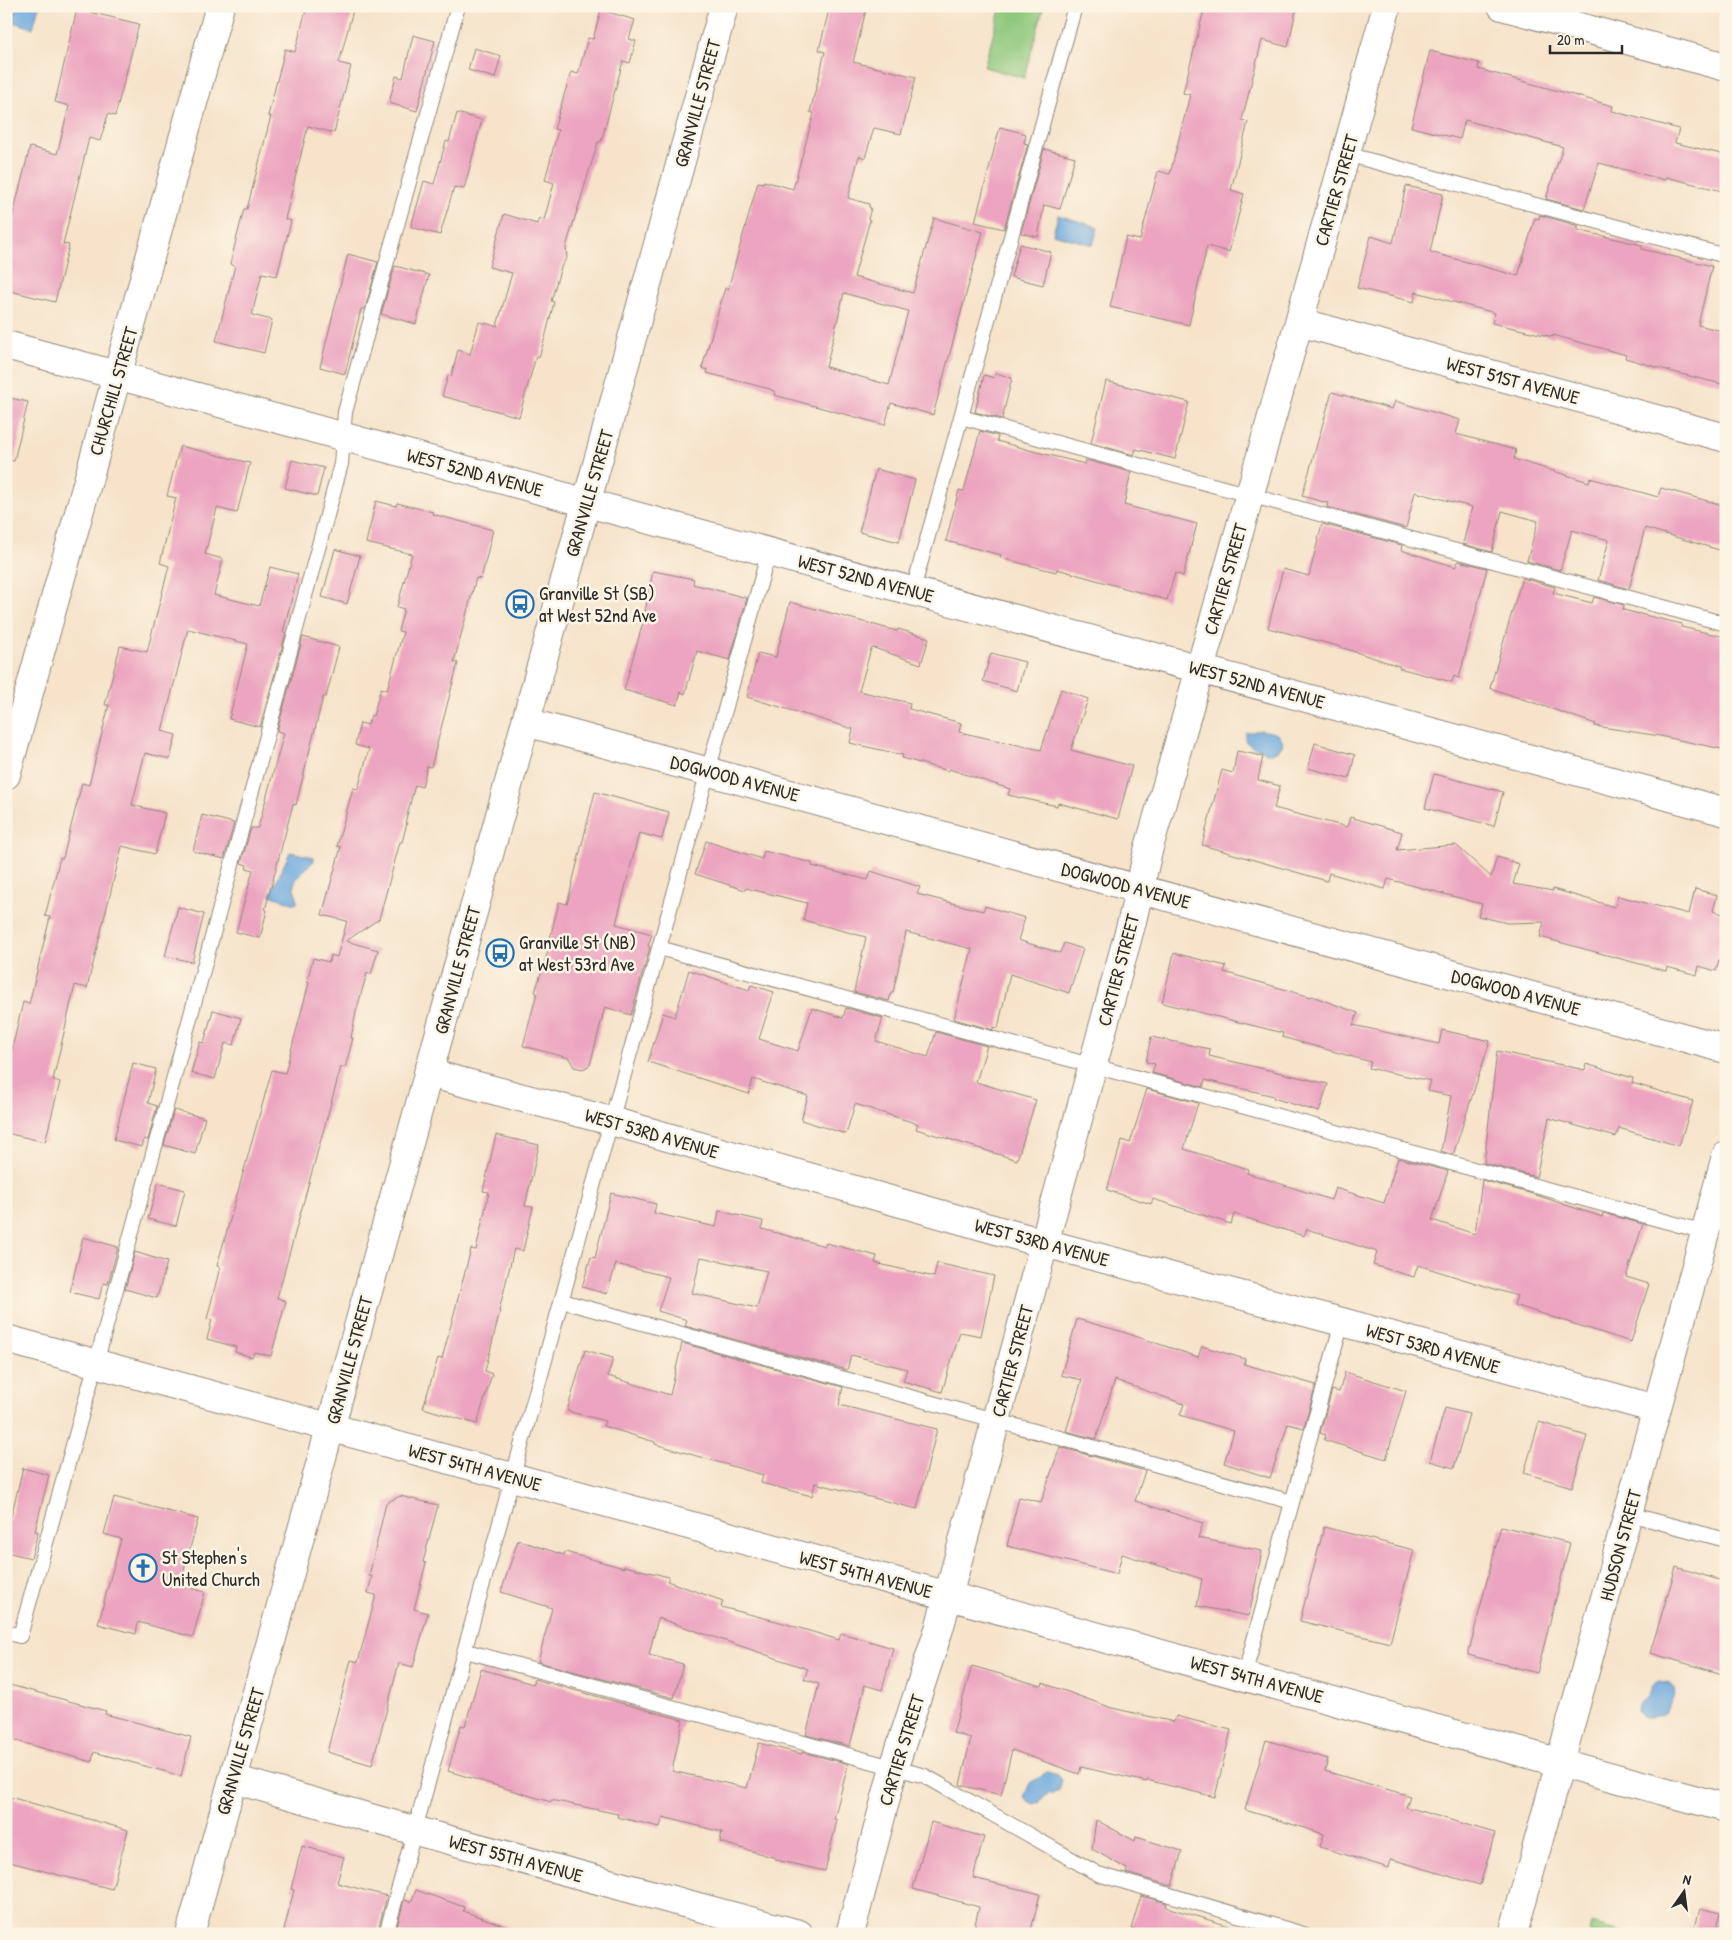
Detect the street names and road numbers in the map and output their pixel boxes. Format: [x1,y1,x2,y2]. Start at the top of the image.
street label: GRANVILLE STREET [667,35,727,170]
street label: CARTIER STREET [1308,130,1365,249]
street label: CHURCHILL STREET [82,323,144,458]
street label: WEST 51ST AVENUE [1444,350,1583,410]
street label: GRANVILLE STREET [558,425,620,560]
street label: WEST 52ND AVENUE [404,441,546,503]
street label: CARTIER STREET [1197,519,1254,638]
street label: WEST 52ND AVENUE [795,547,937,609]
street label: WEST 52ND AVENUE [1186,653,1328,715]
street label: DOGWOOD AVENUE [668,748,803,808]
street label: DOGWOOD AVENUE [1059,855,1194,915]
street label: GRANVILLE STREET [427,902,487,1037]
street label: CARTIER STREET [1091,910,1146,1029]
street label: DOGWOOD AVENUE [1449,962,1584,1022]
street label: WEST 53RD AVENUE [582,1101,722,1165]
street label: WEST 53RD AVENUE [972,1212,1113,1273]
street label: GRANVILLE STREET [319,1292,379,1427]
street label: CARTIER STREET [985,1301,1040,1420]
street label: WEST 53RD AVENUE [1363,1316,1503,1380]
street label: WEST 54TH AVENUE [406,1437,545,1497]
street label: HUDSON STREET [1593,1485,1648,1603]
street label: WEST 54TH AVENUE [797,1544,936,1604]
street label: WEST 54TH AVENUE [1188,1649,1327,1709]
street label: GRANVILLE STREET [209,1683,271,1818]
street label: CARTIER STREET [872,1690,931,1809]
street label: WEST 55TH AVENUE [446,1828,586,1889]

